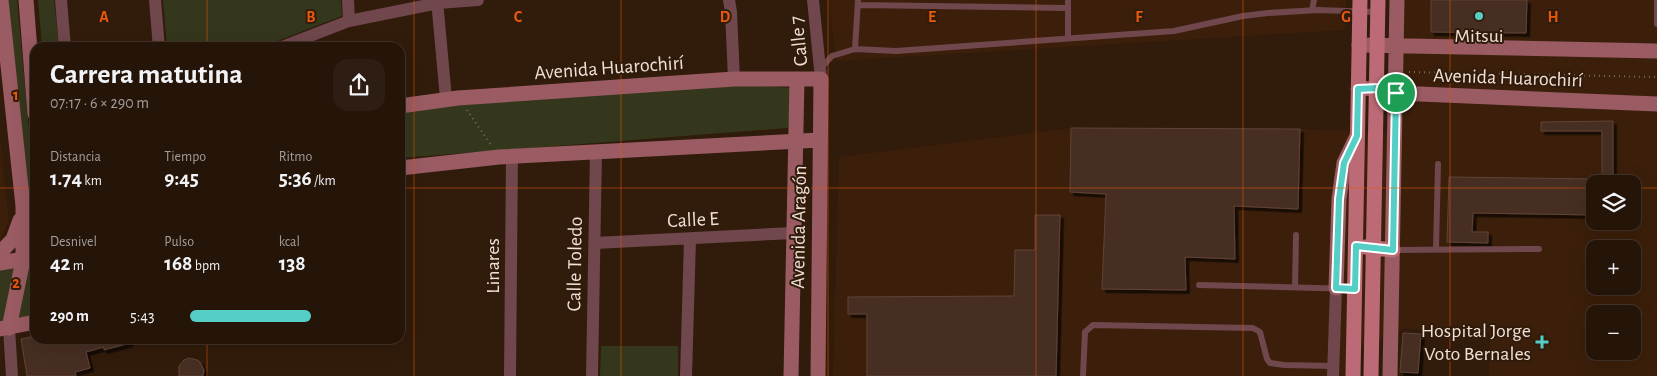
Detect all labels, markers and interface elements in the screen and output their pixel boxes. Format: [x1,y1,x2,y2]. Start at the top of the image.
text: A [99,9,109,25]
text: B [306,9,316,25]
text: C [514,9,523,25]
text: D [720,9,731,25]
text: E [928,9,936,25]
text: F [1135,9,1143,25]
text: G [1341,9,1351,25]
text: H [1547,9,1559,25]
marker: Mitsui [1473,10,1485,22]
street label: Calle 7 [786,15,812,67]
place label: Mitsui [1454,26,1504,46]
street label: Avenida Huarochirí [534,53,685,83]
button: share [333,59,385,111]
text: Carrera matutina [50,61,243,89]
street label: Avenida Huarochirí [1433,65,1583,91]
pin [1375,72,1417,114]
icon: arrive [1382,79,1410,107]
text: 1 [13,87,19,103]
text: 07:17 · 6 × 290 m [50,95,149,111]
text: Distancia [50,150,101,164]
text: Tiempo [164,150,206,164]
text: Ritmo [279,150,312,164]
street label: Avenida Aragón [788,165,810,289]
text: 1.74 [50,168,82,189]
text: 9:45 [164,168,199,189]
text: 5:36 [279,168,312,189]
text: km [82,174,102,188]
text: /km [312,174,336,188]
map controls [1586,175,1641,360]
button: layers [1586,175,1641,230]
street label: Calle E [667,209,720,231]
street label: Calle Toledo [564,216,586,312]
text: Desnivel [50,235,97,249]
text: Pulso [164,235,194,249]
text: kcal [279,235,300,249]
street label: Linares [483,238,503,294]
button: + [1586,240,1641,295]
text: 42 [50,253,70,274]
text: 168 [164,253,192,274]
text: 138 [279,253,306,274]
text: m [70,259,84,273]
text: bpm [192,259,220,273]
text: 2 [12,275,20,291]
button: − [1586,305,1641,360]
text: 290 m [50,308,89,324]
text: 5:43 [130,308,155,324]
place label: Hospital Jorge Voto Bernales [1421,321,1531,364]
marker: Hospital Jorge Voto Bernales [1535,335,1549,349]

